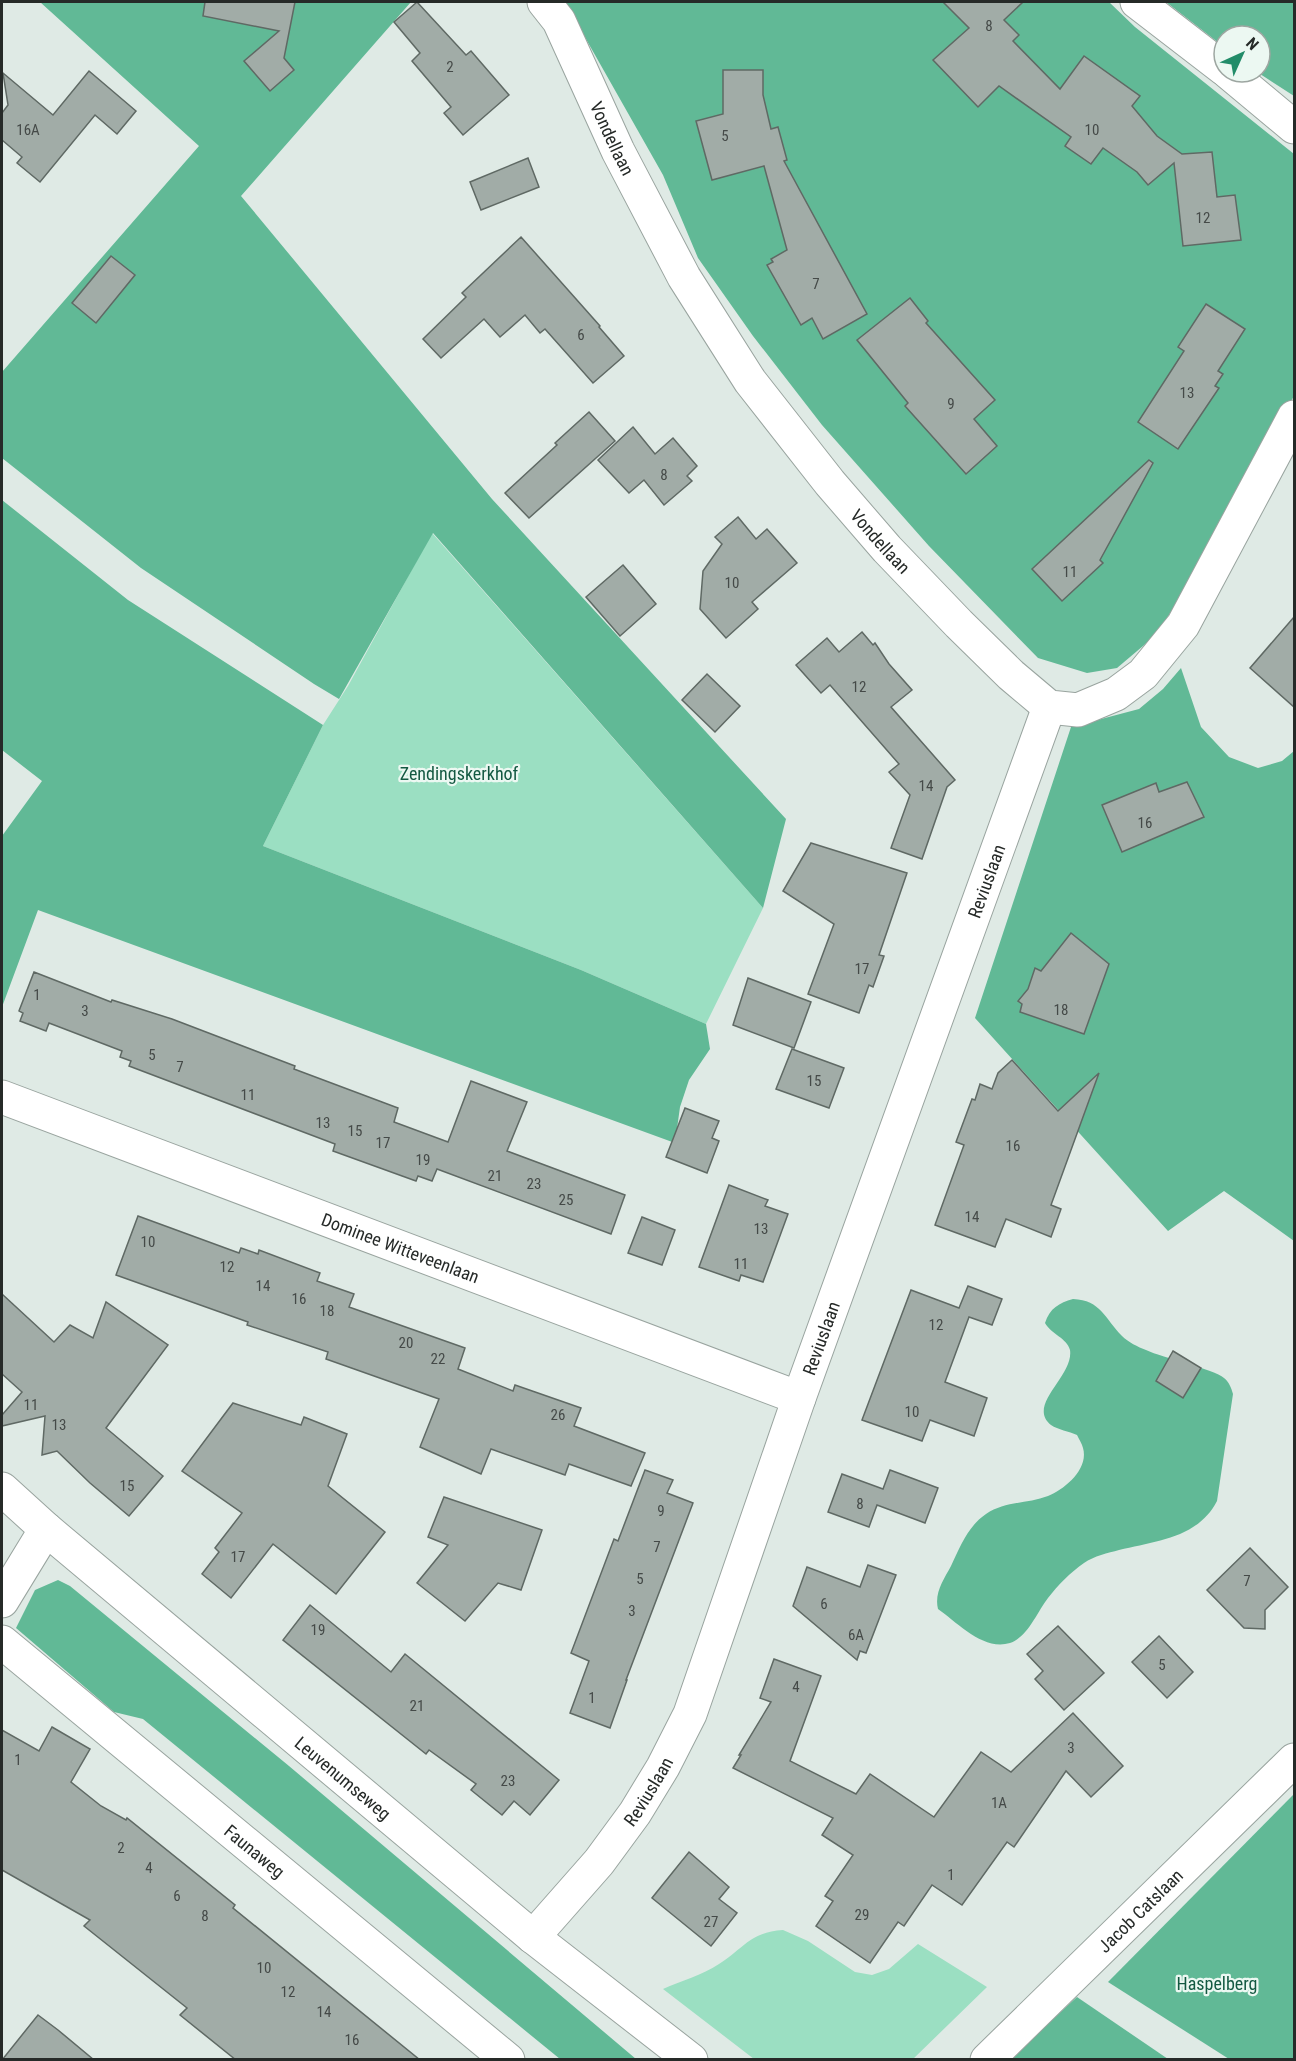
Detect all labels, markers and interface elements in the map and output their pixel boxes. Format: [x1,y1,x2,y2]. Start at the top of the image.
house number: 8 [985,17,993,35]
north arrow [1212,24,1272,84]
text: N [1242,34,1262,54]
house number: 2 [446,58,454,76]
street label: Vondellaan [586,98,639,179]
house number: 16A [16,121,40,139]
house number: 10 [1085,121,1099,139]
house number: 5 [721,127,729,145]
house number: 12 [1196,209,1210,227]
house number: 7 [812,275,820,293]
house number: 6 [577,326,585,344]
house number: 13 [1180,384,1194,402]
house number: 9 [947,395,955,413]
house number: 8 [660,466,668,484]
street label: Vondellaan [847,504,915,577]
house number: 11 [1063,563,1077,581]
house number: 10 [725,574,739,592]
house number: 12 [852,678,866,696]
park label: Zendingskerkhof [400,763,519,784]
house number: 14 [919,777,933,795]
house number: 16 [1138,814,1152,832]
street label: Reviuslaan [963,841,1009,921]
house number: 17 [855,960,869,978]
house number: 1 [33,986,41,1004]
house number: 18 [1054,1001,1068,1019]
house number: 3 [81,1002,89,1020]
house number: 5 [148,1046,156,1064]
house number: 7 [176,1058,184,1076]
house number: 15 [807,1072,821,1090]
house number: 11 [241,1086,255,1104]
house number: 13 [316,1114,330,1132]
house number: 15 [348,1122,362,1140]
house number: 17 [376,1134,390,1152]
house number: 16 [1006,1137,1020,1155]
house number: 19 [416,1151,430,1169]
house number: 21 [488,1167,502,1185]
house number: 23 [527,1175,541,1193]
house number: 25 [559,1191,573,1209]
street label: Dominee Witteveenlaan [319,1208,482,1287]
house number: 14 [965,1208,979,1226]
house number: 13 [754,1220,768,1238]
house number: 10 [141,1233,155,1251]
house number: 11 [734,1255,748,1273]
house number: 12 [220,1258,234,1276]
house number: 14 [256,1277,270,1295]
house number: 16 [292,1290,306,1308]
street label: Reviuslaan [798,1298,844,1378]
house number: 18 [320,1302,334,1320]
house number: 12 [929,1316,943,1334]
house number: 20 [399,1334,413,1352]
house number: 22 [431,1350,445,1368]
house number: 11 [24,1396,38,1414]
house number: 10 [905,1403,919,1421]
house number: 26 [551,1406,565,1424]
house number: 13 [52,1416,66,1434]
house number: 15 [120,1477,134,1495]
house number: 8 [856,1495,864,1513]
house number: 9 [657,1502,665,1520]
house number: 7 [653,1538,661,1556]
house number: 17 [231,1548,245,1566]
house number: 5 [636,1570,644,1588]
house number: 7 [1243,1572,1251,1590]
house number: 6 [820,1595,828,1613]
house number: 3 [628,1602,636,1620]
house number: 19 [311,1621,325,1639]
house number: 6A [848,1626,864,1644]
house number: 5 [1158,1656,1166,1674]
house number: 4 [792,1678,800,1696]
house number: 1 [588,1689,596,1707]
house number: 21 [410,1697,424,1715]
street label: Leuvenumseweg [291,1732,395,1824]
house number: 3 [1067,1739,1075,1757]
house number: 1 [14,1751,22,1769]
street label: Reviuslaan [619,1753,677,1830]
house number: 23 [501,1772,515,1790]
house number: 1A [991,1794,1007,1812]
street label: Faunaweg [220,1820,289,1882]
house number: 2 [117,1839,125,1857]
house number: 4 [145,1859,153,1877]
street label: Jacob Catslaan [1093,1864,1187,1956]
house number: 1 [947,1866,955,1884]
house number: 6 [173,1887,181,1905]
house number: 29 [855,1906,869,1924]
house number: 8 [201,1907,209,1925]
house number: 27 [704,1913,718,1931]
house number: 10 [257,1959,271,1977]
park label: Haspelberg [1177,1973,1257,1994]
house number: 12 [281,1983,295,2001]
house number: 14 [317,2003,331,2021]
house number: 16 [345,2031,359,2049]

